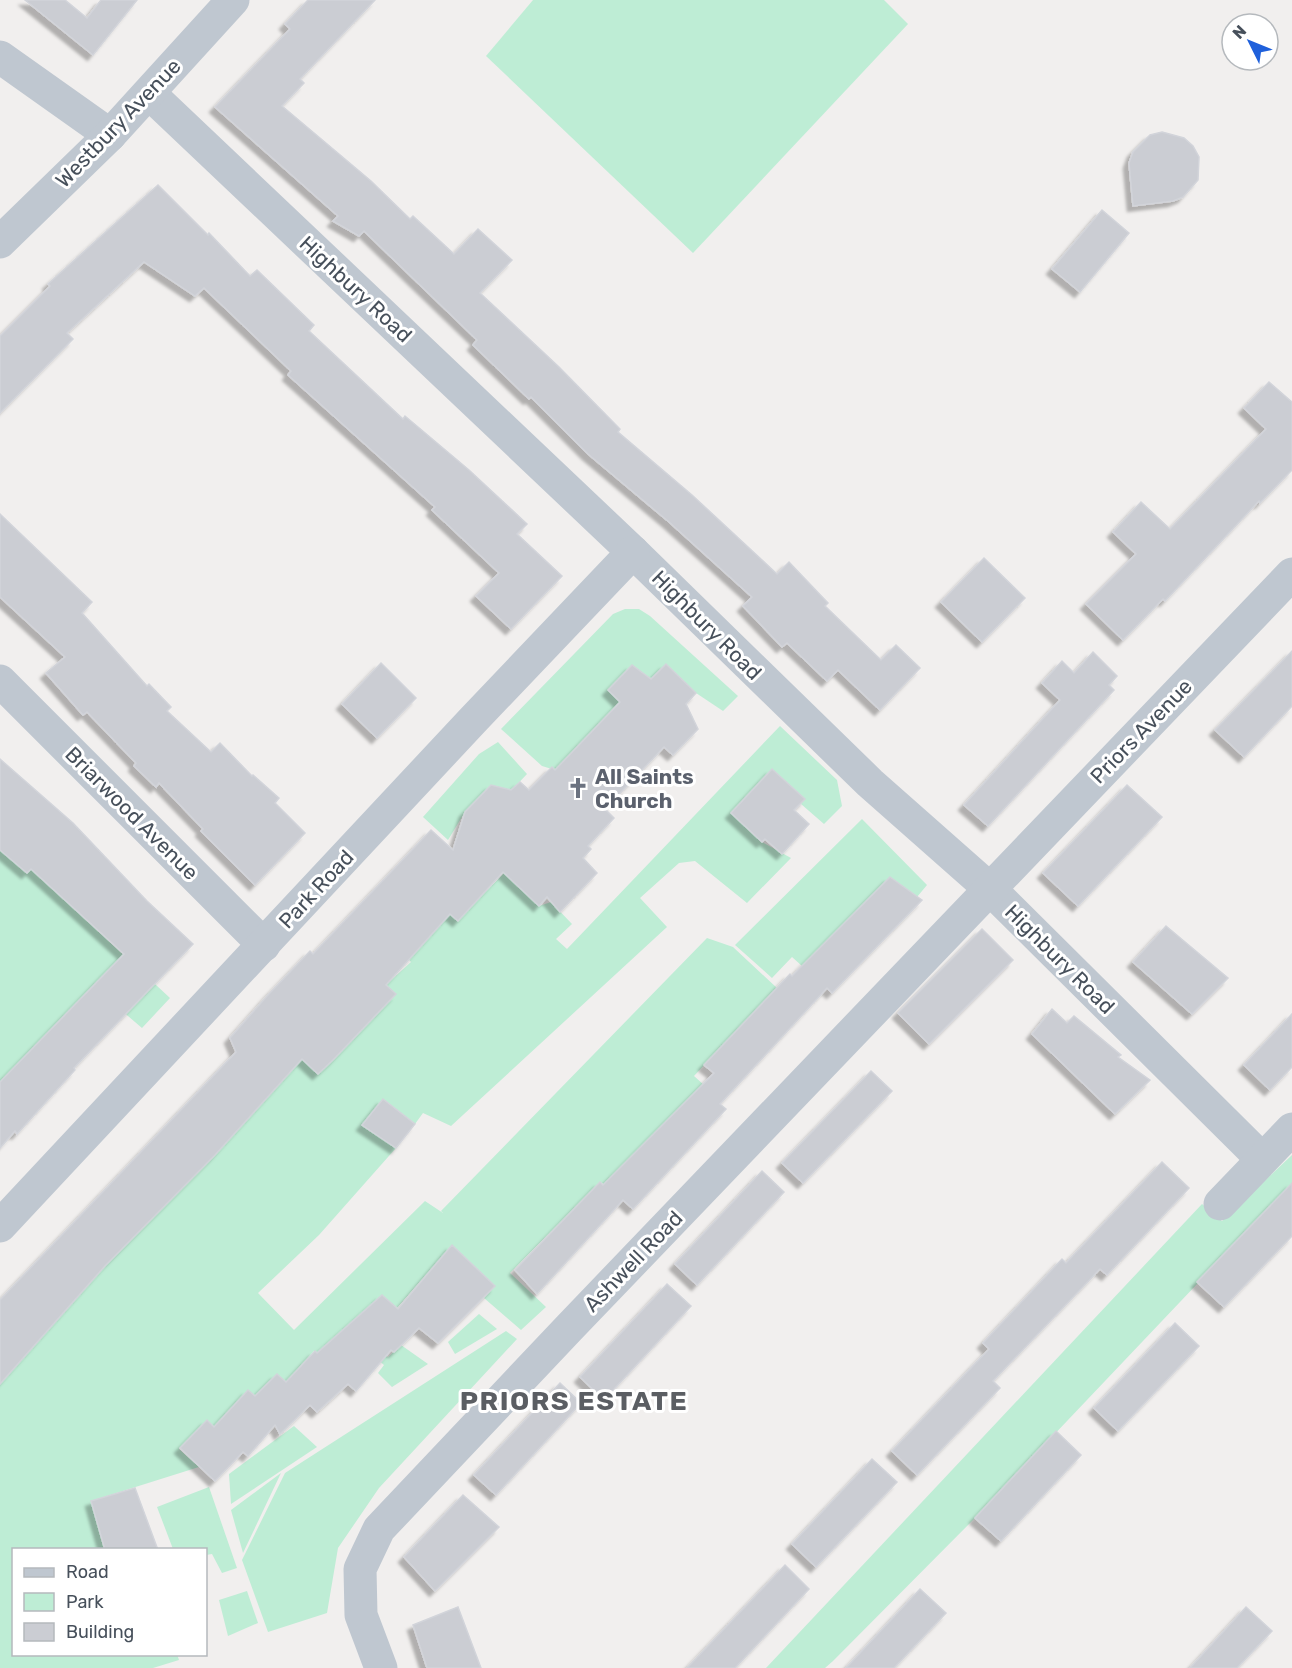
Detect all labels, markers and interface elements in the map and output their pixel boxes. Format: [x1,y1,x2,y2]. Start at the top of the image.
north arrow [1220,12,1280,72]
text: N [1229,21,1250,43]
street label: Westbury Avenue [50,53,186,193]
street label: Highbury Road [295,231,417,347]
street label: Highbury Road [647,565,767,685]
street label: Priors Avenue [1085,674,1197,788]
street label: Briarwood Avenue [60,741,204,885]
place label: All Saints Church [595,764,694,813]
church icon: All Saints Church [566,776,590,800]
street label: Park Road [273,844,359,934]
street label: Highbury Road [1000,899,1120,1019]
street label: Ashwell Road [579,1205,687,1317]
district label: PRIORS ESTATE [460,1385,688,1417]
legend [12,1548,207,1656]
text: Road [66,1561,109,1583]
text: Park [66,1591,104,1613]
text: Building [66,1621,134,1643]

